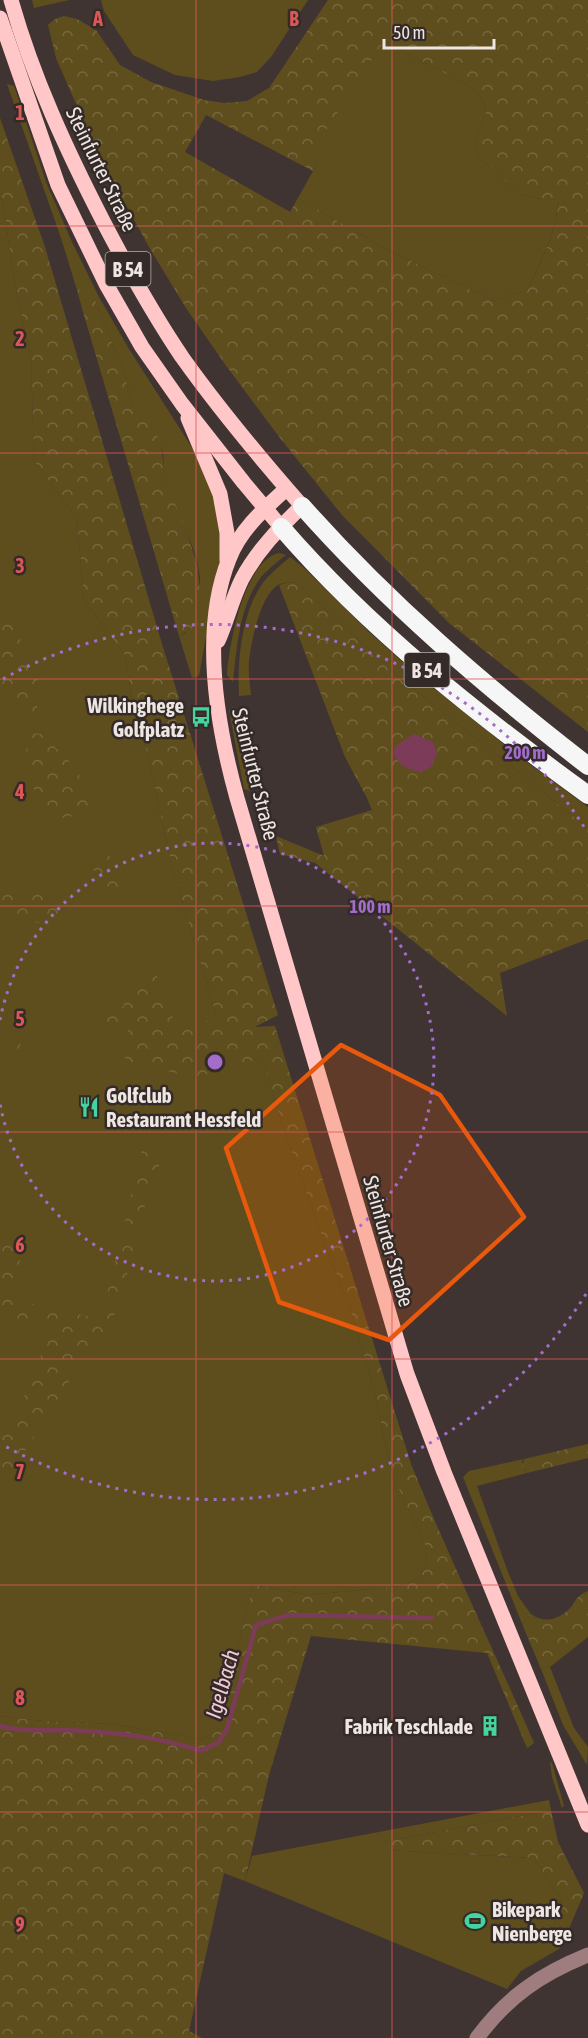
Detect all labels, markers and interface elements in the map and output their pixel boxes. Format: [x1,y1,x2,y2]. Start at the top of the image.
text: A [92,7,103,30]
text: B [289,7,299,30]
scale bar [384,12,494,50]
text: 50 m [393,22,425,43]
text: 1 [15,101,25,124]
street label: Steinfurter Straße [62,103,142,235]
road number: B 54 [106,252,150,286]
text: 2 [15,327,25,350]
text: 3 [15,554,25,577]
road number: B 54 [404,653,450,687]
place label: Wilkinghege Golfplatz [86,693,184,741]
bus stop icon: Wilkinghege Golfplatz [189,705,213,729]
street label: Steinfurter Straße [228,705,284,843]
text: 200 m [505,742,545,763]
text: 4 [14,780,25,803]
text: 100 m [350,896,390,917]
text: 5 [15,1007,25,1030]
centre of rings [205,1052,225,1072]
place label: Golfclub Restaurant Hessfeld [106,1083,261,1131]
restaurant icon: Golfclub Restaurant Hessfeld [77,1095,101,1119]
street label: Steinfurter Straße [359,1173,419,1309]
text: 6 [15,1233,25,1256]
text: 7 [15,1460,25,1483]
water label: Igelbach [200,1646,244,1722]
text: 8 [15,1686,25,1709]
place label: Fabrik Teschlade [344,1714,473,1738]
building icon: Fabrik Teschlade [478,1714,502,1738]
place label: Bikepark Nienberge [492,1897,572,1945]
sports icon: Bikepark Nienberge [463,1909,487,1933]
text: 9 [15,1913,25,1936]

